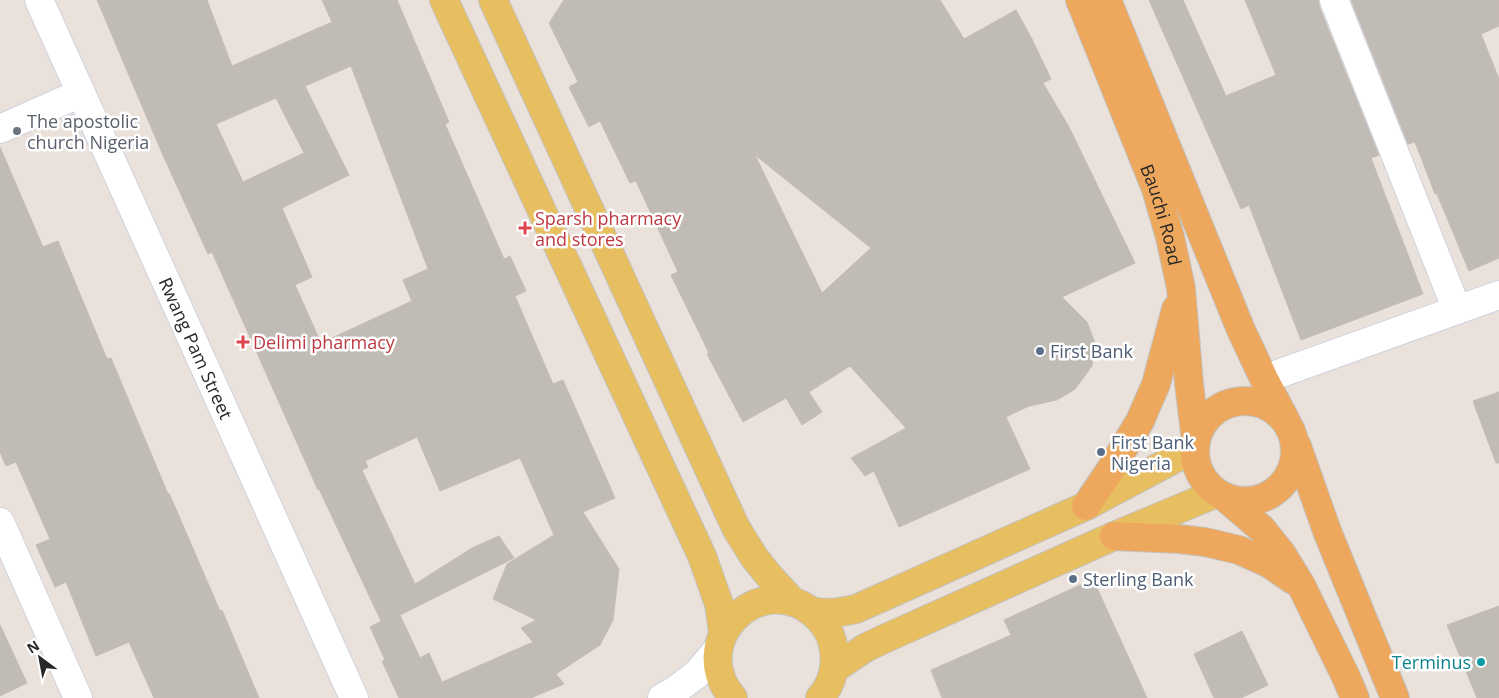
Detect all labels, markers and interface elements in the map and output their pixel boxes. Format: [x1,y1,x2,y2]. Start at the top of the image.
place label: The apostolic church Nigeria [27,109,149,154]
marker: The apostolic church Nigeria [11,125,23,137]
street label: Bauchi Road [1135,160,1188,267]
place label: Sparsh pharmacy and stores [535,206,682,251]
marker: Sparsh pharmacy and stores [519,222,531,234]
street label: Rwang Pam Street [154,273,239,423]
place label: Delimi pharmacy [253,330,396,354]
marker: Delimi pharmacy [237,336,249,348]
place label: First Bank [1050,339,1134,363]
marker: First Bank [1034,345,1046,357]
place label: First Bank Nigeria [1111,430,1195,475]
marker: First Bank Nigeria [1095,446,1107,458]
place label: Sterling Bank [1083,567,1194,591]
marker: Sterling Bank [1067,573,1079,585]
north arrow [15,633,65,683]
text: N [23,635,43,658]
place label: Terminus [1392,650,1471,674]
marker: Terminus [1475,656,1487,668]

